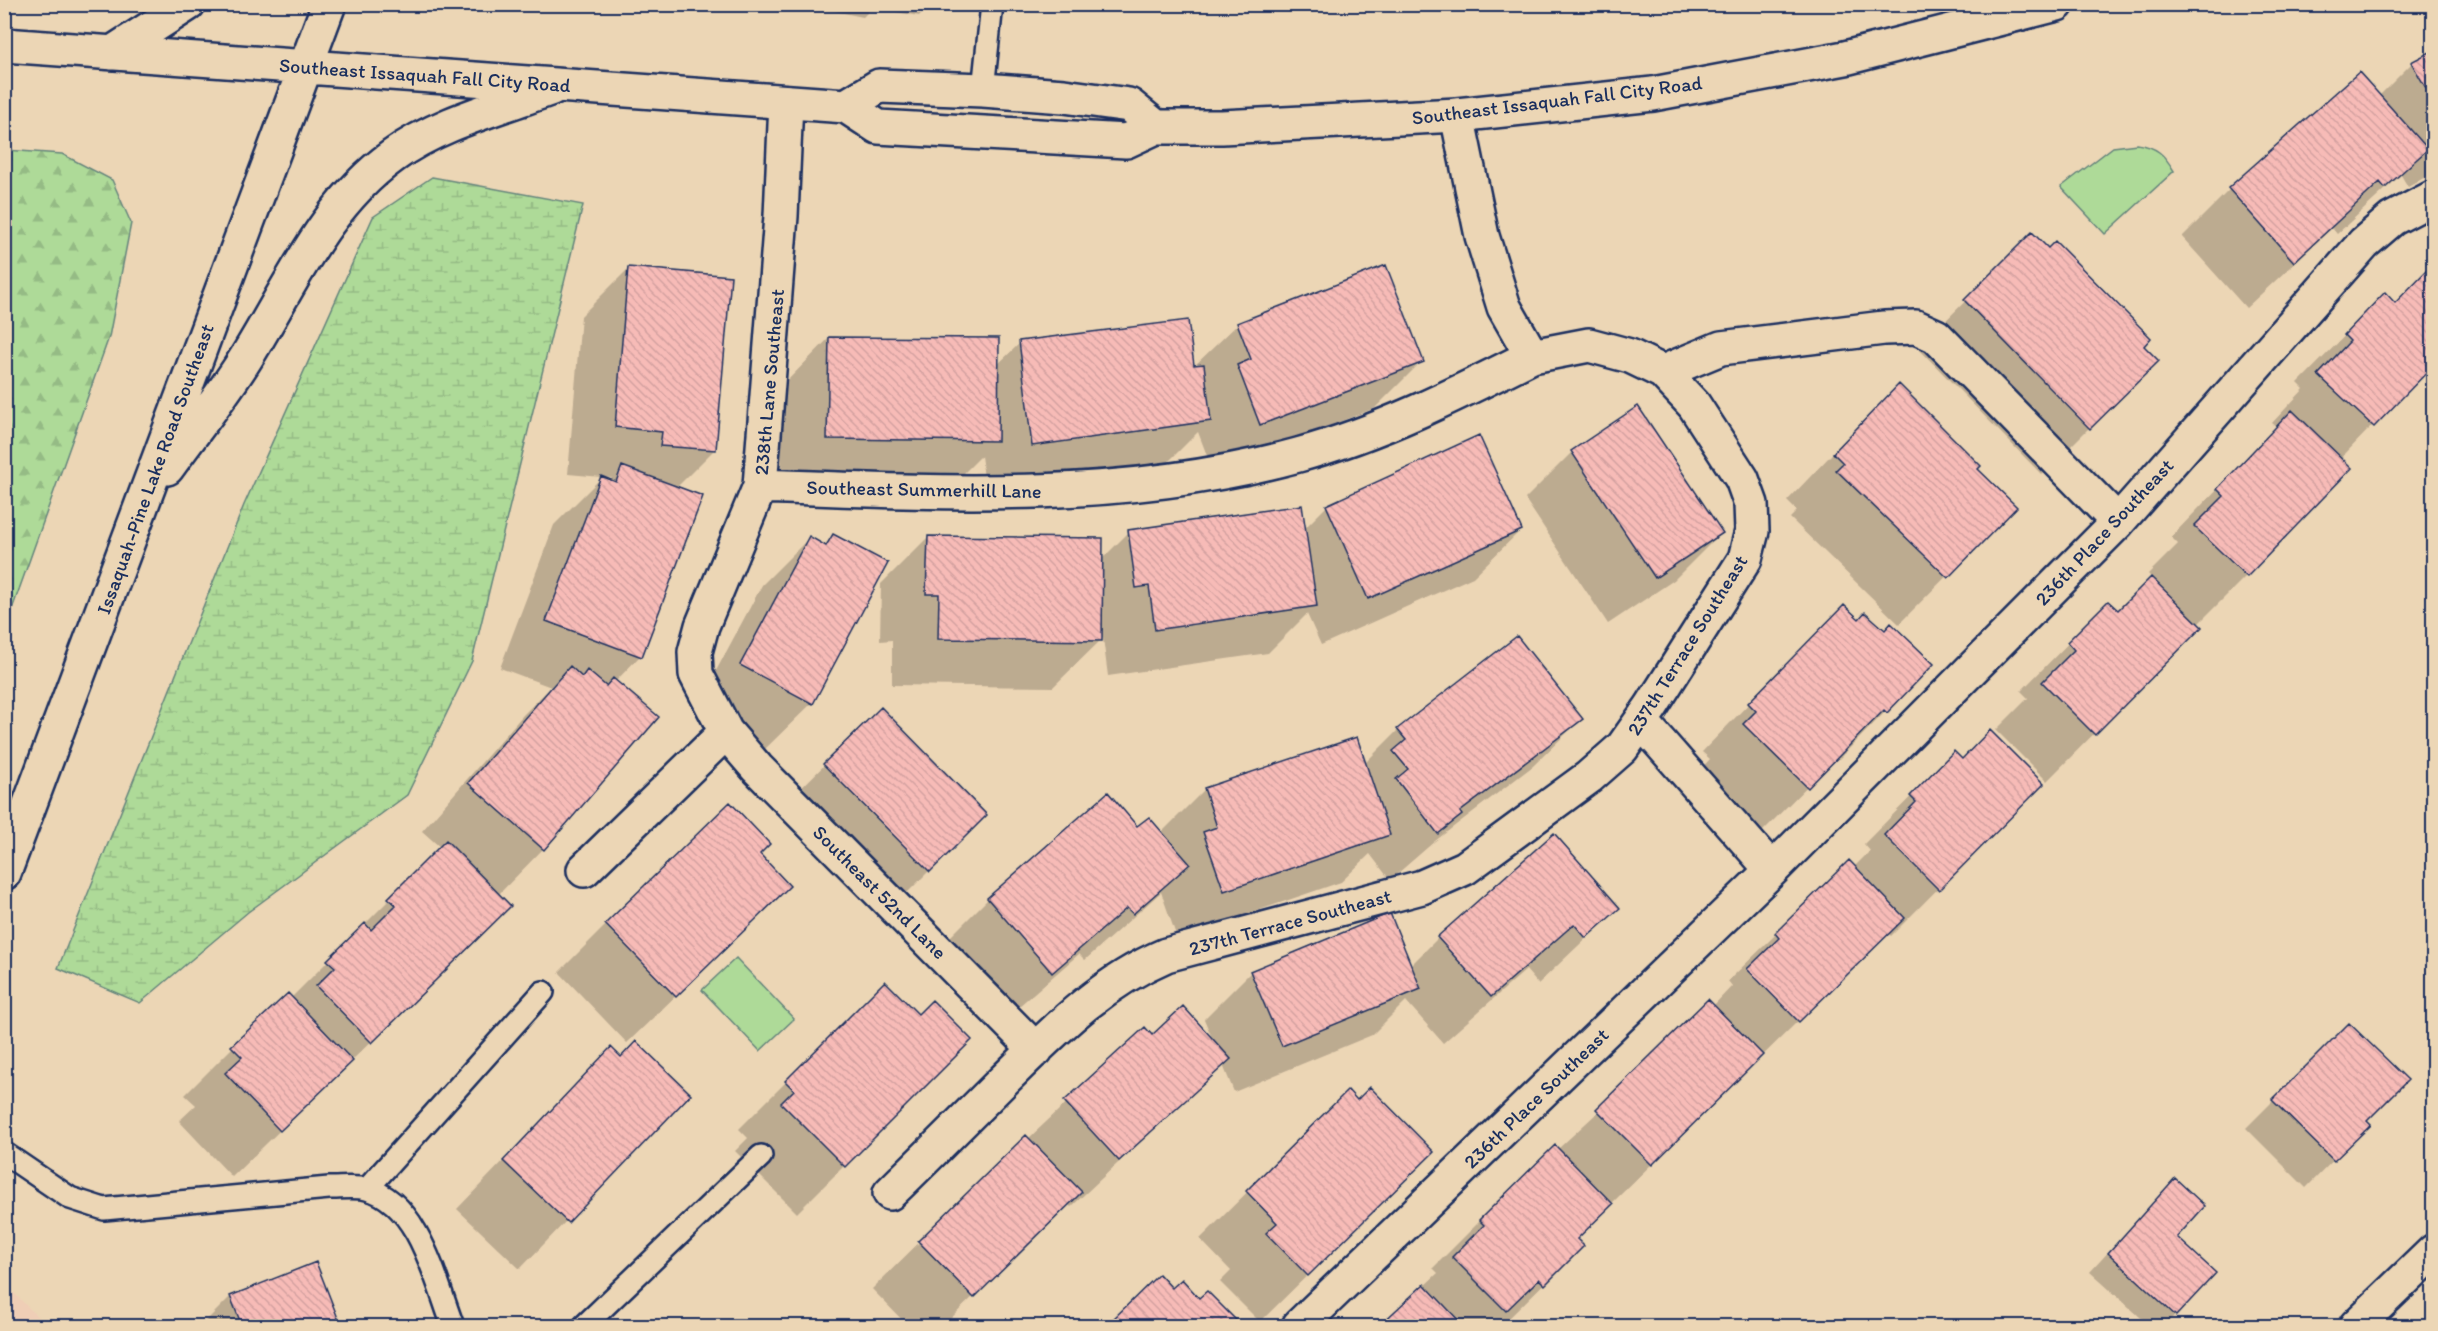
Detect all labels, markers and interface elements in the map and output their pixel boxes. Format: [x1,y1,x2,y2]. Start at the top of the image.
street label: Southeast Issaquah Fall City Road [278,53,572,97]
street label: Southeast Issaquah Fall City Road [1410,70,1704,130]
street label: 238th Lane Southeast [749,288,789,476]
street label: Issaquah-Pine Lake Road Southeast [91,320,219,618]
street label: 236th Place Southeast [2030,453,2179,610]
street label: Southeast Summerhill Lane [806,475,1042,503]
street label: 237th Terrace Southeast [1622,550,1752,740]
street label: Southeast 52nd Lane [808,820,952,964]
street label: 237th Terrace Southeast [1186,883,1394,961]
street label: 236th Place Southeast [1459,1022,1614,1173]

